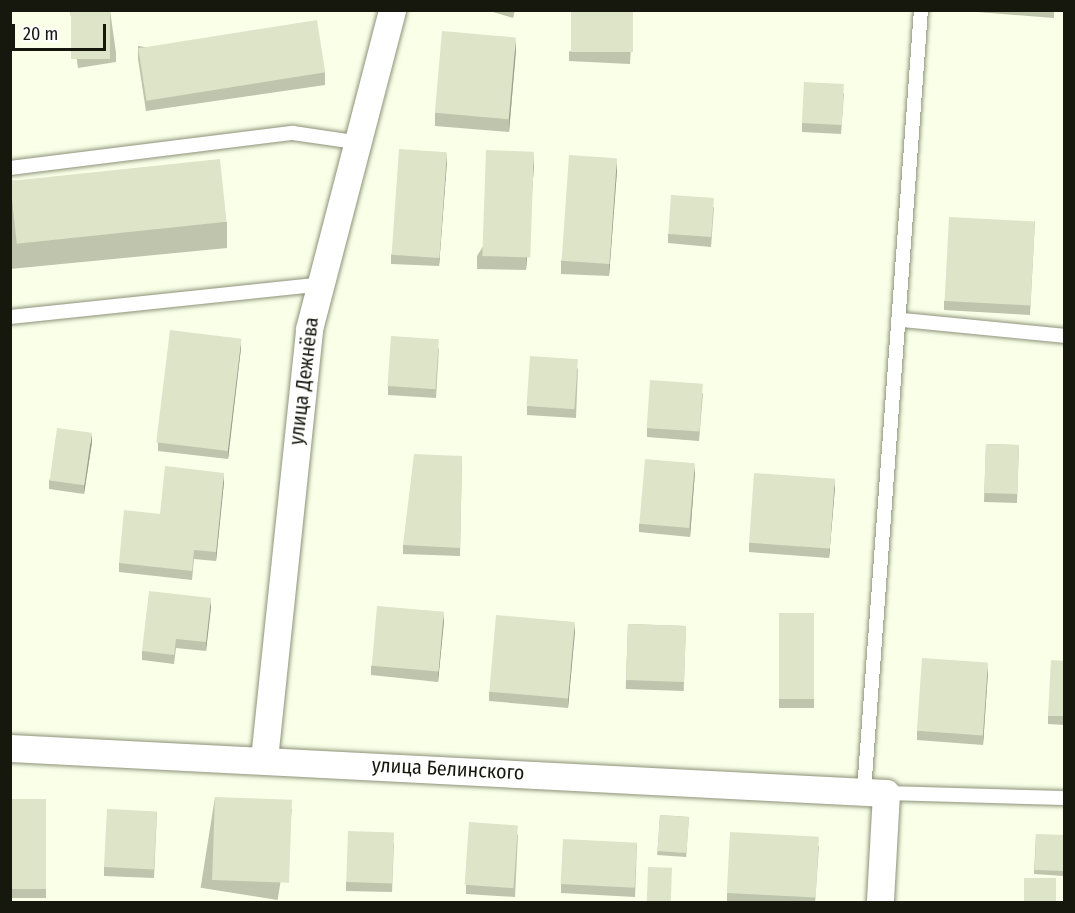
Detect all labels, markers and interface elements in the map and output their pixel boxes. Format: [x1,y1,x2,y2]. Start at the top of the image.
scale bar [15,12,110,50]
text: 20 m [23,23,58,45]
street label: улица Дежнёва [284,316,324,446]
street label: улица Белинского [371,753,525,785]

